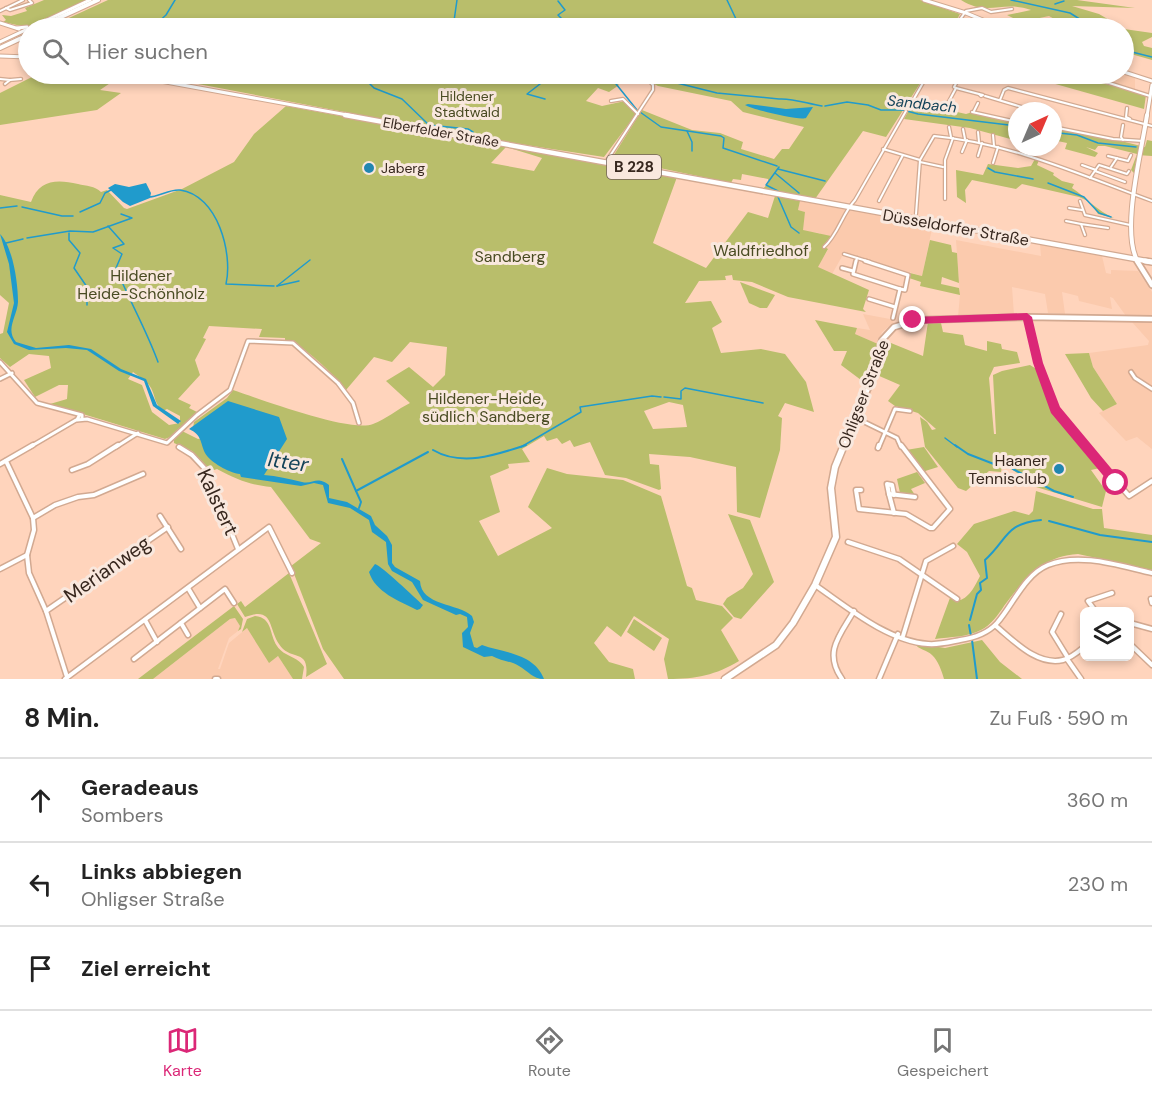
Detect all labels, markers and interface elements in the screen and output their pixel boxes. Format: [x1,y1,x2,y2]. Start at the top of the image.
search box [18,18,1134,84]
icon: search [39,35,72,68]
text: Hier suchen [87,37,208,66]
park label: Hildener Stadtwald [434,87,500,121]
water label: Sandbach [886,90,958,118]
north arrow [1008,102,1062,156]
street label: Elberfelder Straße [382,113,500,151]
road number: B 228 [607,155,661,179]
place label: Jaberg [381,159,425,177]
marker: Jaberg [362,161,376,175]
street label: Düsseldorfer Straße [881,204,1031,251]
park label: Waldfriedhof [713,240,809,261]
park label: Sandberg [475,246,546,267]
park label: Hildener Heide-Schönholz [77,265,205,304]
route end [899,306,925,332]
street label: Ohligser Straße [833,337,894,452]
park label: Hildener-Heide, südlich Sandberg [422,388,550,427]
water label: Itter [266,445,311,479]
place label: Haaner Tennisclub [968,450,1047,489]
marker: Haaner Tennisclub [1052,462,1066,476]
street label: Kalstert [191,465,245,540]
route start [1102,469,1128,495]
street label: Merianweg [59,530,155,608]
map controls [1080,607,1134,661]
button: layers [1080,607,1134,661]
text: 8 Min. [24,701,99,735]
text: Zu Fuß · 590 m [989,705,1128,731]
text: Geradeaus [81,773,199,802]
icon: ahead [24,784,57,817]
text: 360 m [1067,787,1128,813]
text: Sombers [81,802,164,828]
text: Links abbiegen [81,857,242,886]
icon: left [24,868,57,901]
text: 230 m [1068,871,1128,897]
text: Ohligser Straße [81,886,225,912]
icon: arrive [24,952,57,985]
text: Ziel erreicht [81,954,211,983]
tab: Karte [163,1024,202,1081]
tab: Route [528,1024,571,1081]
tab: Gespeichert [897,1024,989,1081]

